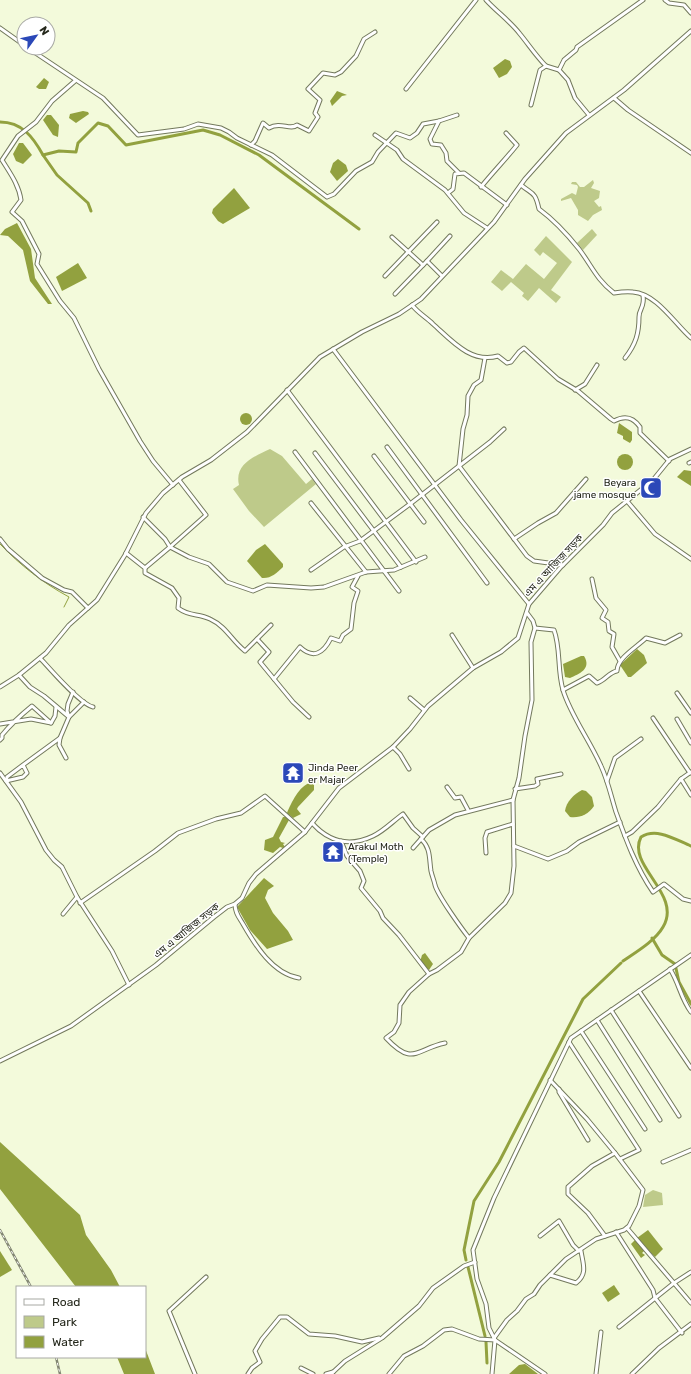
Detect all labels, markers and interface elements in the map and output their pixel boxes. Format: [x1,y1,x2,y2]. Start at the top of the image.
north arrow [16,16,56,56]
text: N [36,24,52,38]
mosque icon: Beyara jame mosque [638,475,664,501]
place label: Beyara jame mosque [573,477,636,501]
street label: এম এ আজিজ সড়ক [522,531,586,599]
temple icon: Jinda Peer er Majar [280,760,306,786]
place label: Jinda Peer er Majar [308,762,358,786]
temple icon: Arakul Moth (Temple) [320,839,346,865]
place label: Arakul Moth (Temple) [348,841,404,865]
street label: এম এ আজিজ সড়ক [151,900,223,961]
legend [16,1286,146,1358]
text: Road [52,1295,80,1309]
text: Park [52,1315,78,1329]
text: Water [52,1335,84,1349]

